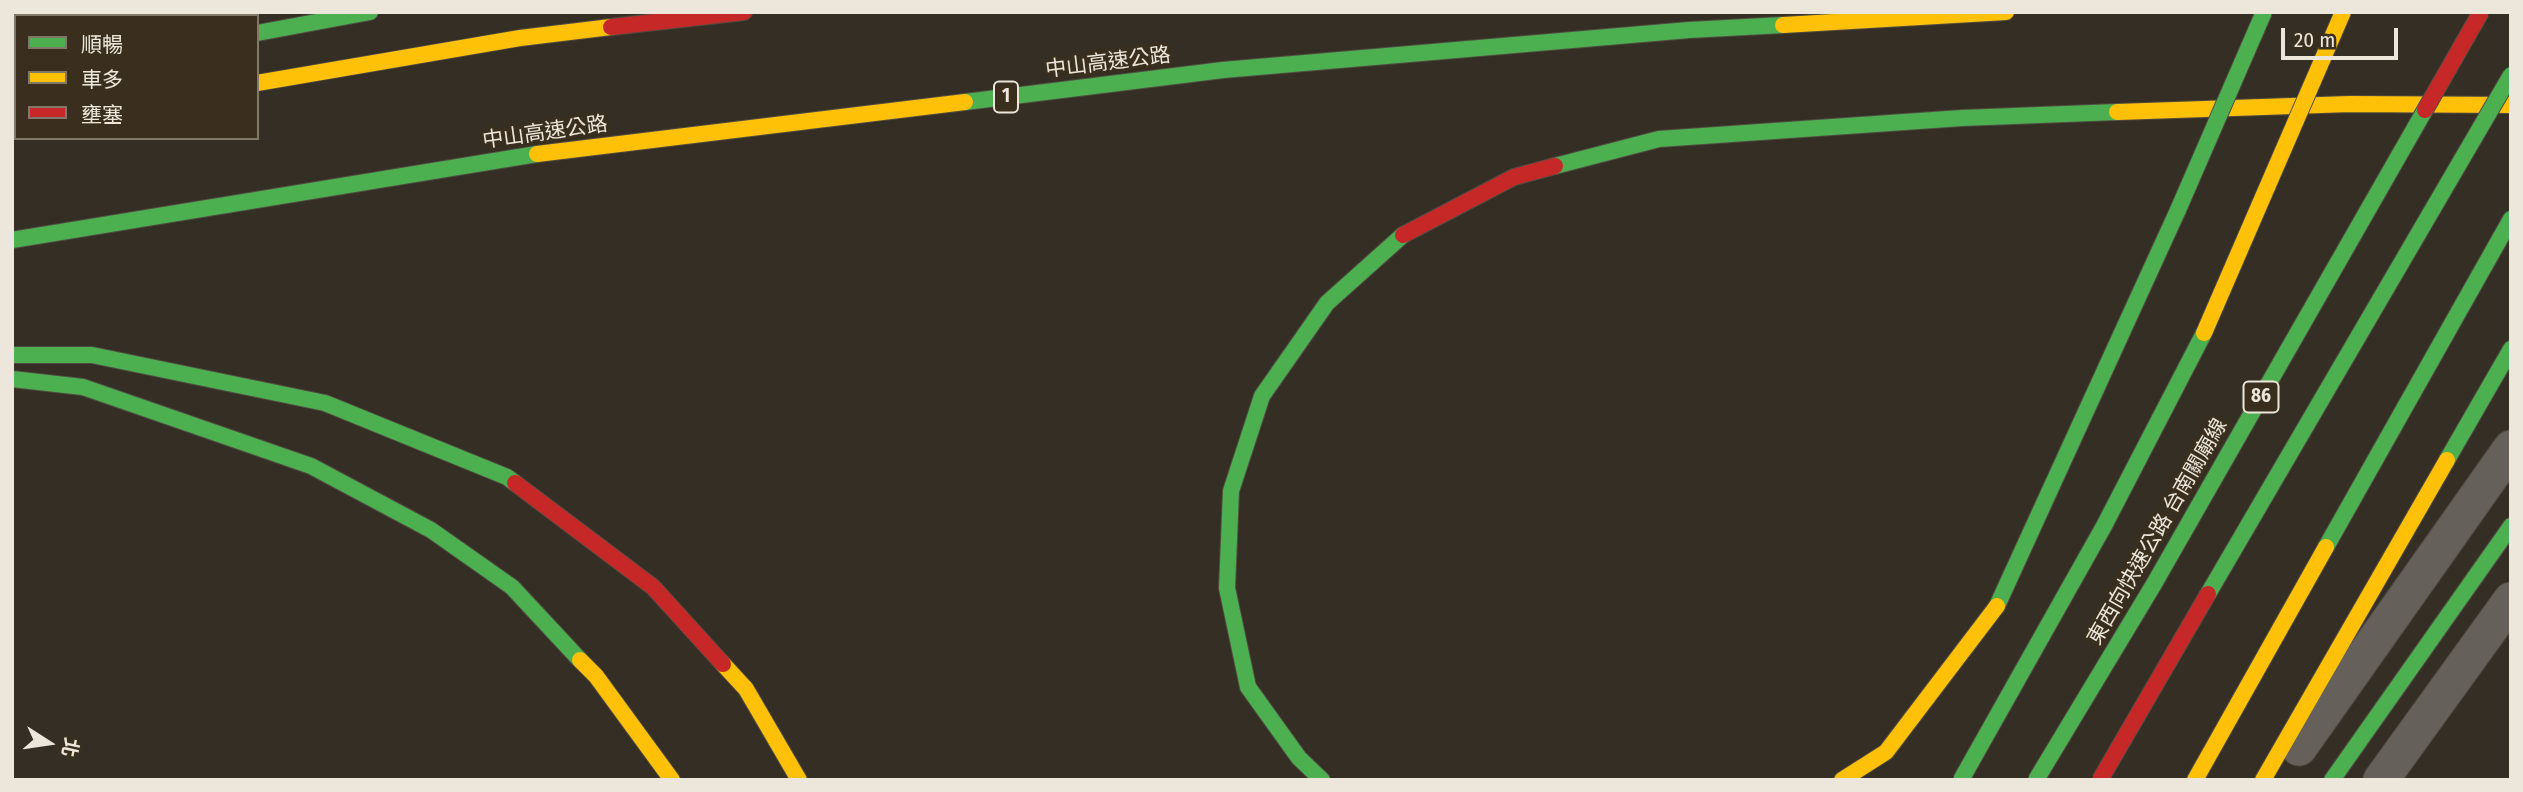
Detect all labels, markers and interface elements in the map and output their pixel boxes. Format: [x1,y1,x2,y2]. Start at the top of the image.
legend [14,14,259,140]
scale bar [2285,14,2402,58]
text: 20 m [2294,27,2335,53]
text: 順暢 [81,32,123,58]
street label: 中山高速公路 [1044,43,1172,83]
text: 車多 [81,67,123,93]
road number: 1 [994,82,1018,113]
text: 壅塞 [81,102,123,128]
street label: 中山高速公路 [481,112,609,154]
road number: 86 [2244,382,2278,412]
street label: 東西向快速公路 台南關廟線 [2083,414,2233,650]
north arrow [14,708,84,778]
text: 北 [57,736,83,759]

